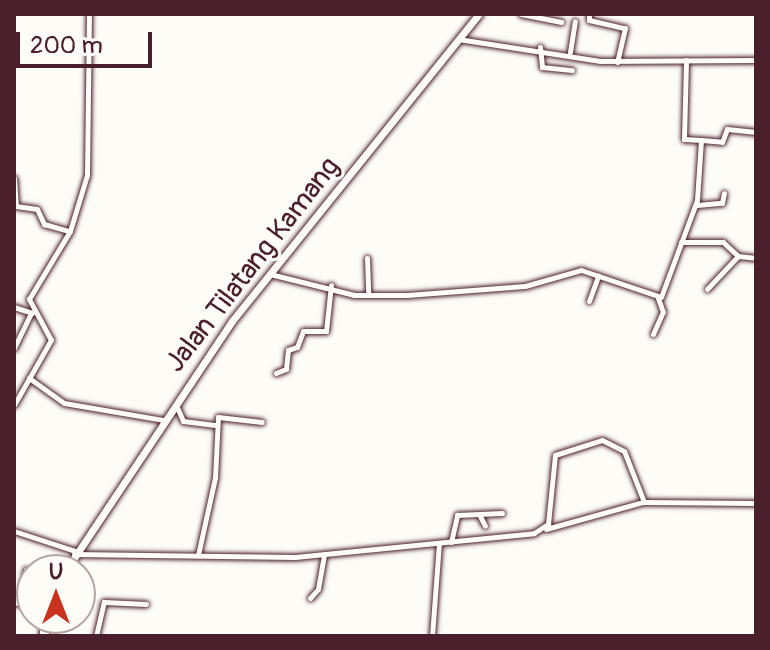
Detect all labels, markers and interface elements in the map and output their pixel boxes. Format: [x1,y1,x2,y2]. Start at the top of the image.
scale bar [20,16,156,66]
text: 200 m [30,31,103,60]
street label: Jalan Tilatang Kamang [159,151,347,379]
north arrow [16,554,96,634]
text: U [49,558,63,586]

